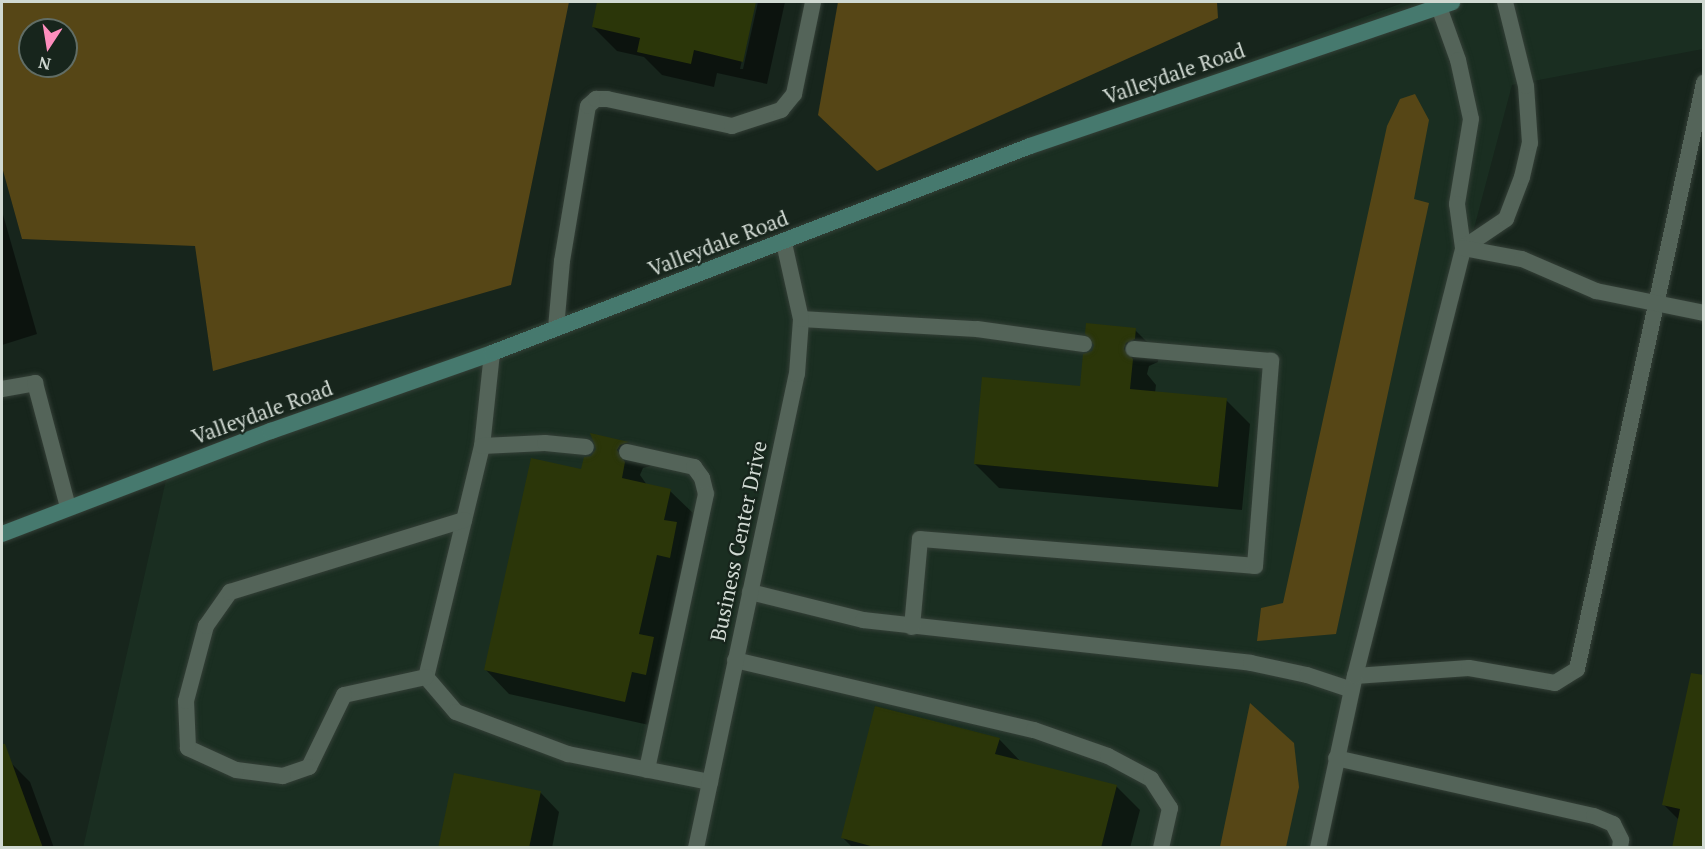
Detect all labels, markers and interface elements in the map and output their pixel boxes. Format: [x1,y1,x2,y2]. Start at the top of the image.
north arrow [18,18,78,78]
street label: Valleydale Road [1100,37,1248,109]
text: N [36,52,53,76]
street label: Valleydale Road [644,205,792,281]
street label: Valleydale Road [188,375,336,449]
street label: Business Center Drive [704,438,772,644]

